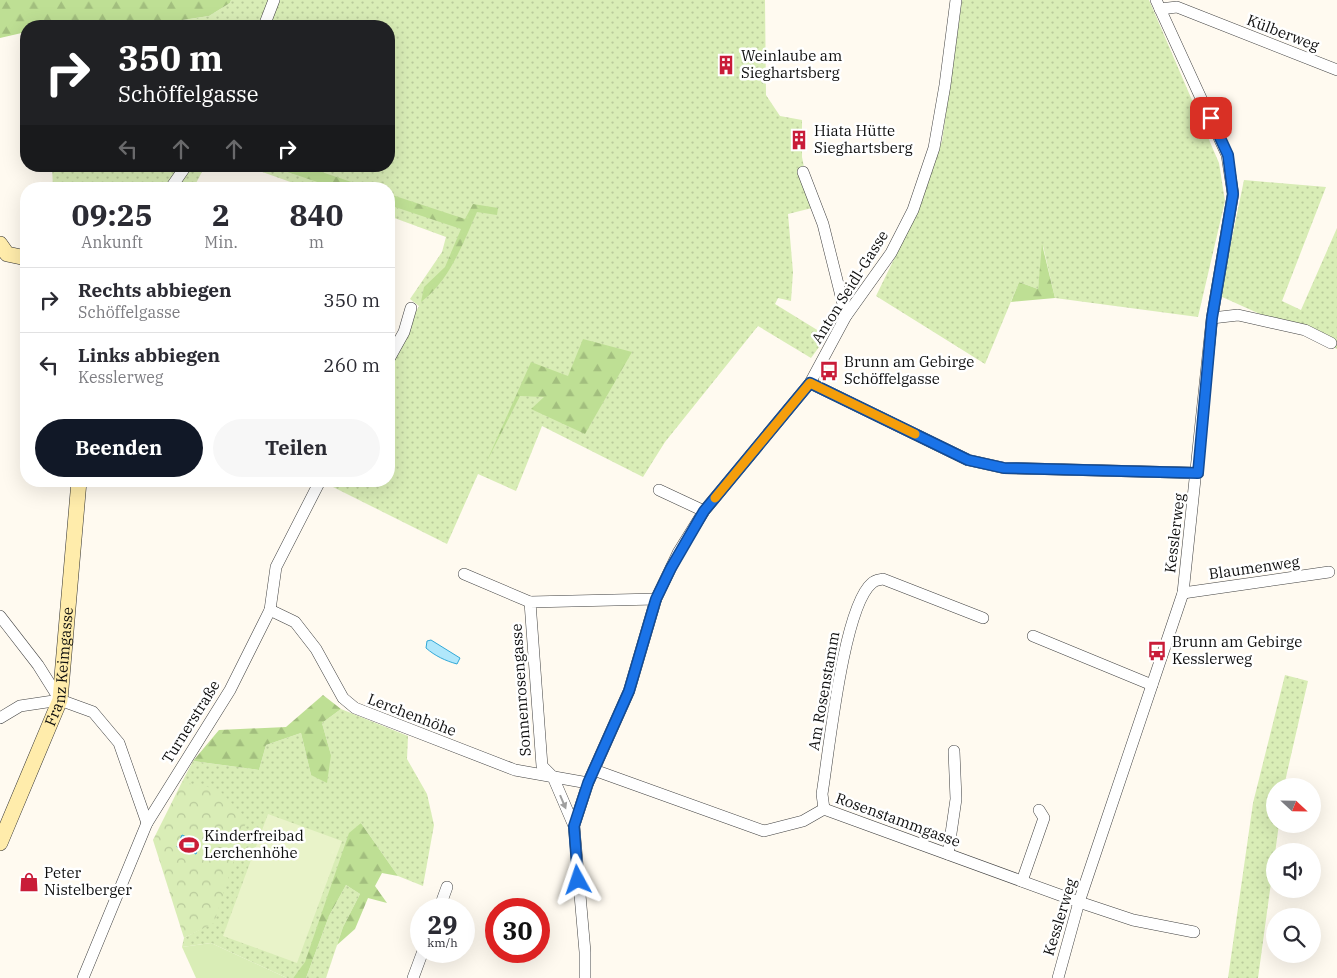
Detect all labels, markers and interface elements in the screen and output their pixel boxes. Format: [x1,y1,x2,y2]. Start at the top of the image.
street label: Külberweg [1244,10,1322,55]
text: 350 m [118,35,223,81]
icon: right [35,40,100,105]
place label: Weinlaube am Sieghartsberg [741,46,842,82]
building icon: Weinlaube am Sieghartsberg [715,54,737,76]
text: Schöffelgasse [118,79,259,108]
pin [1190,97,1232,139]
icon: arrive [1197,104,1225,132]
place label: Hiata Hütte Sieghartsberg [814,121,913,157]
building icon: Hiata Hütte Sieghartsberg [788,129,810,151]
icon: left [114,135,142,163]
icon: ahead [167,135,195,163]
icon: ahead [220,135,248,163]
icon: right [273,135,301,163]
text: 09:25 [72,195,153,234]
text: 2 [212,195,230,234]
text: 840 [289,195,343,234]
street label: Anton Seidl-Gasse [807,227,892,347]
text: Ankunft [81,232,143,252]
text: Min. [204,232,238,252]
text: m [309,232,324,252]
text: Rechts abbiegen [78,278,232,302]
icon: right [35,286,63,314]
text: 350 m [323,288,380,312]
text: Schöffelgasse [78,302,180,322]
text: Links abbiegen [78,343,220,367]
icon: left [35,351,63,379]
place label: Brunn am Gebirge Schöffelgasse [844,352,974,388]
text: 260 m [323,353,380,377]
bus stop icon: Brunn am Gebirge Schöffelgasse [818,360,840,382]
text: Kesslerweg [78,367,164,387]
button: Beenden [35,419,203,477]
button: Teilen [213,419,380,477]
street label: Kesslerweg [1160,492,1189,574]
street label: Blaumenweg [1207,552,1301,583]
street label: Franz Keimgasse [40,606,77,729]
street label: Sonnenrosengasse [506,623,535,757]
street label: Am Rosenstamm [804,630,843,752]
place label: Brunn am Gebirge Kesslerweg [1172,632,1302,668]
bus stop icon: Brunn am Gebirge Kesslerweg [1146,640,1168,662]
street label: Turnerstraße [157,677,224,767]
street label: Lerchenhöhe [365,689,459,740]
north arrow [1266,778,1321,832]
map controls [1266,778,1321,963]
street label: Rosenstammgasse [833,788,963,851]
one-way arrow [560,795,568,809]
place label: Kinderfreibad Lerchenhöhe [204,826,304,862]
sports icon: Kinderfreibad Lerchenhöhe [178,834,200,856]
button: sound [1266,843,1321,898]
position arrow [551,853,603,905]
place label: Peter Nistelberger [44,863,132,899]
shop icon: Peter Nistelberger [18,871,40,893]
street label: Kesslerweg [1039,876,1080,958]
speed limit sign: 30 [485,898,550,963]
text: 29 [427,908,458,941]
button: search [1266,908,1321,963]
text: km/h [427,935,458,950]

